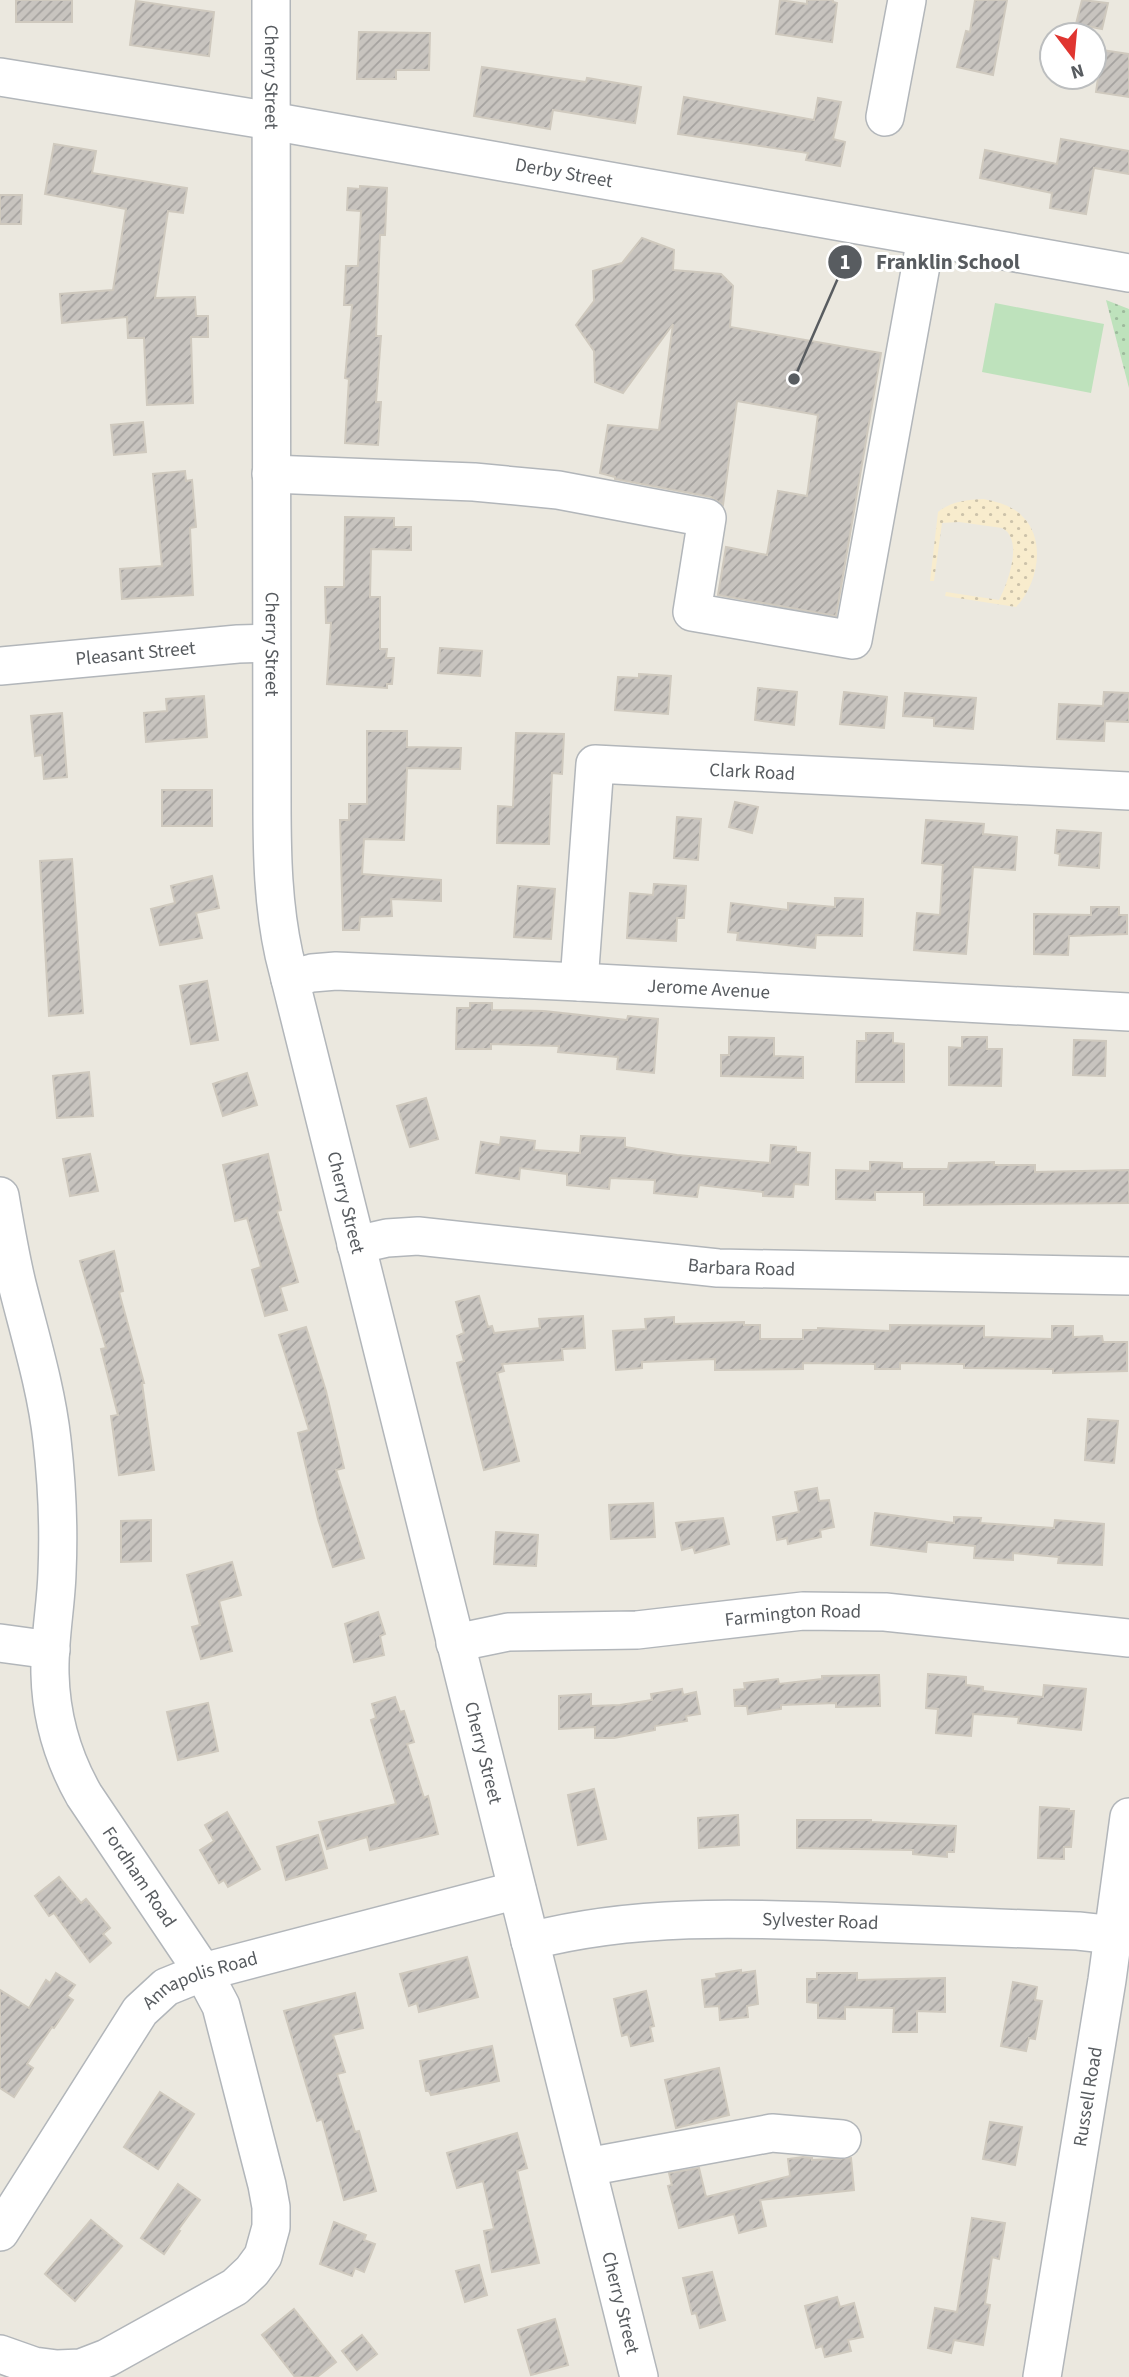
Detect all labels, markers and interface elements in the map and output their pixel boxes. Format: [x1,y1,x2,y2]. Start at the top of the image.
north arrow [1038,21,1108,91]
street label: Cherry Street [258,25,285,130]
text: N [1067,56,1087,86]
street label: Derby Street [513,151,615,195]
callout: Franklin School [827,241,1034,283]
text: 1 [839,247,851,277]
text: Franklin School [876,247,1020,277]
street label: Cherry Street [258,592,285,697]
street label: Pleasant Street [74,634,197,672]
street label: Clark Road [709,756,796,788]
street label: Jerome Avenue [647,972,771,1006]
street label: Cherry Street [320,1149,372,1257]
street label: Barbara Road [686,1251,795,1283]
street label: Farmington Road [723,1597,861,1633]
street label: Cherry Street [457,1699,509,1807]
street label: Fordham Road [95,1821,183,1933]
street label: Sylvester Road [762,1906,879,1937]
street label: Annapolis Road [136,1945,261,2016]
street label: Russell Road [1066,2045,1109,2149]
street label: Cherry Street [595,2249,646,2357]

